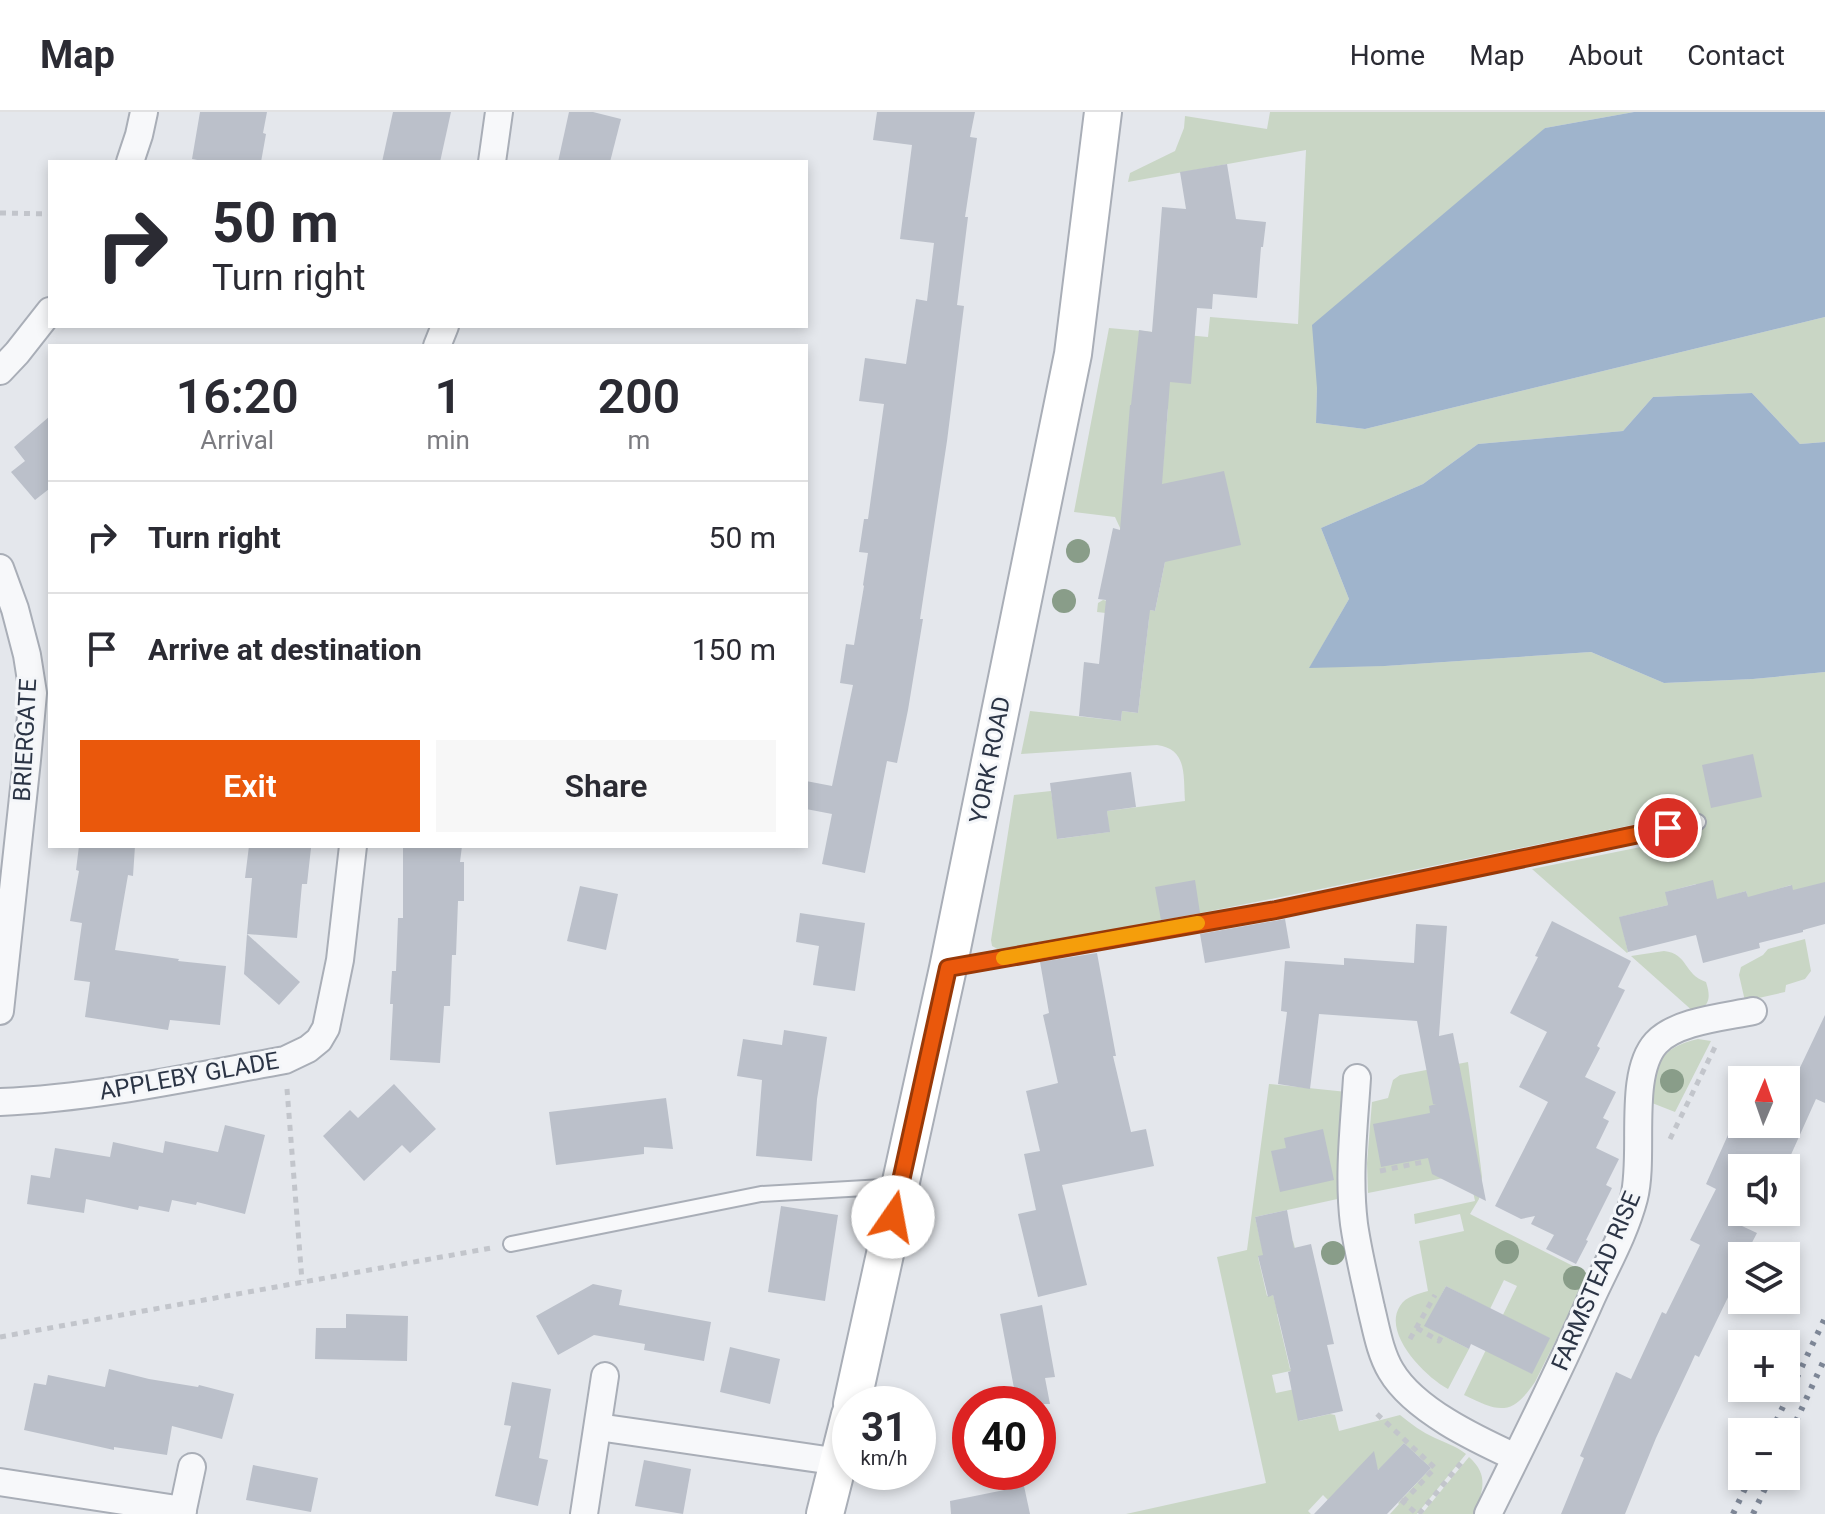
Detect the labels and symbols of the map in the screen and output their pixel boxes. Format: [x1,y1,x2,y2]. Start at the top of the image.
street label: BRIERGATE [8,678,42,802]
street label: YORK ROAD [964,694,1016,826]
pin [1634,794,1702,862]
street label: APPLEBY GLADE [97,1046,281,1106]
north arrow [1728,1066,1800,1138]
position arrow [851,1175,935,1259]
street label: FARMSTEAD RISE [1546,1187,1646,1375]
speed limit sign: 40 [952,1386,1056,1490]

